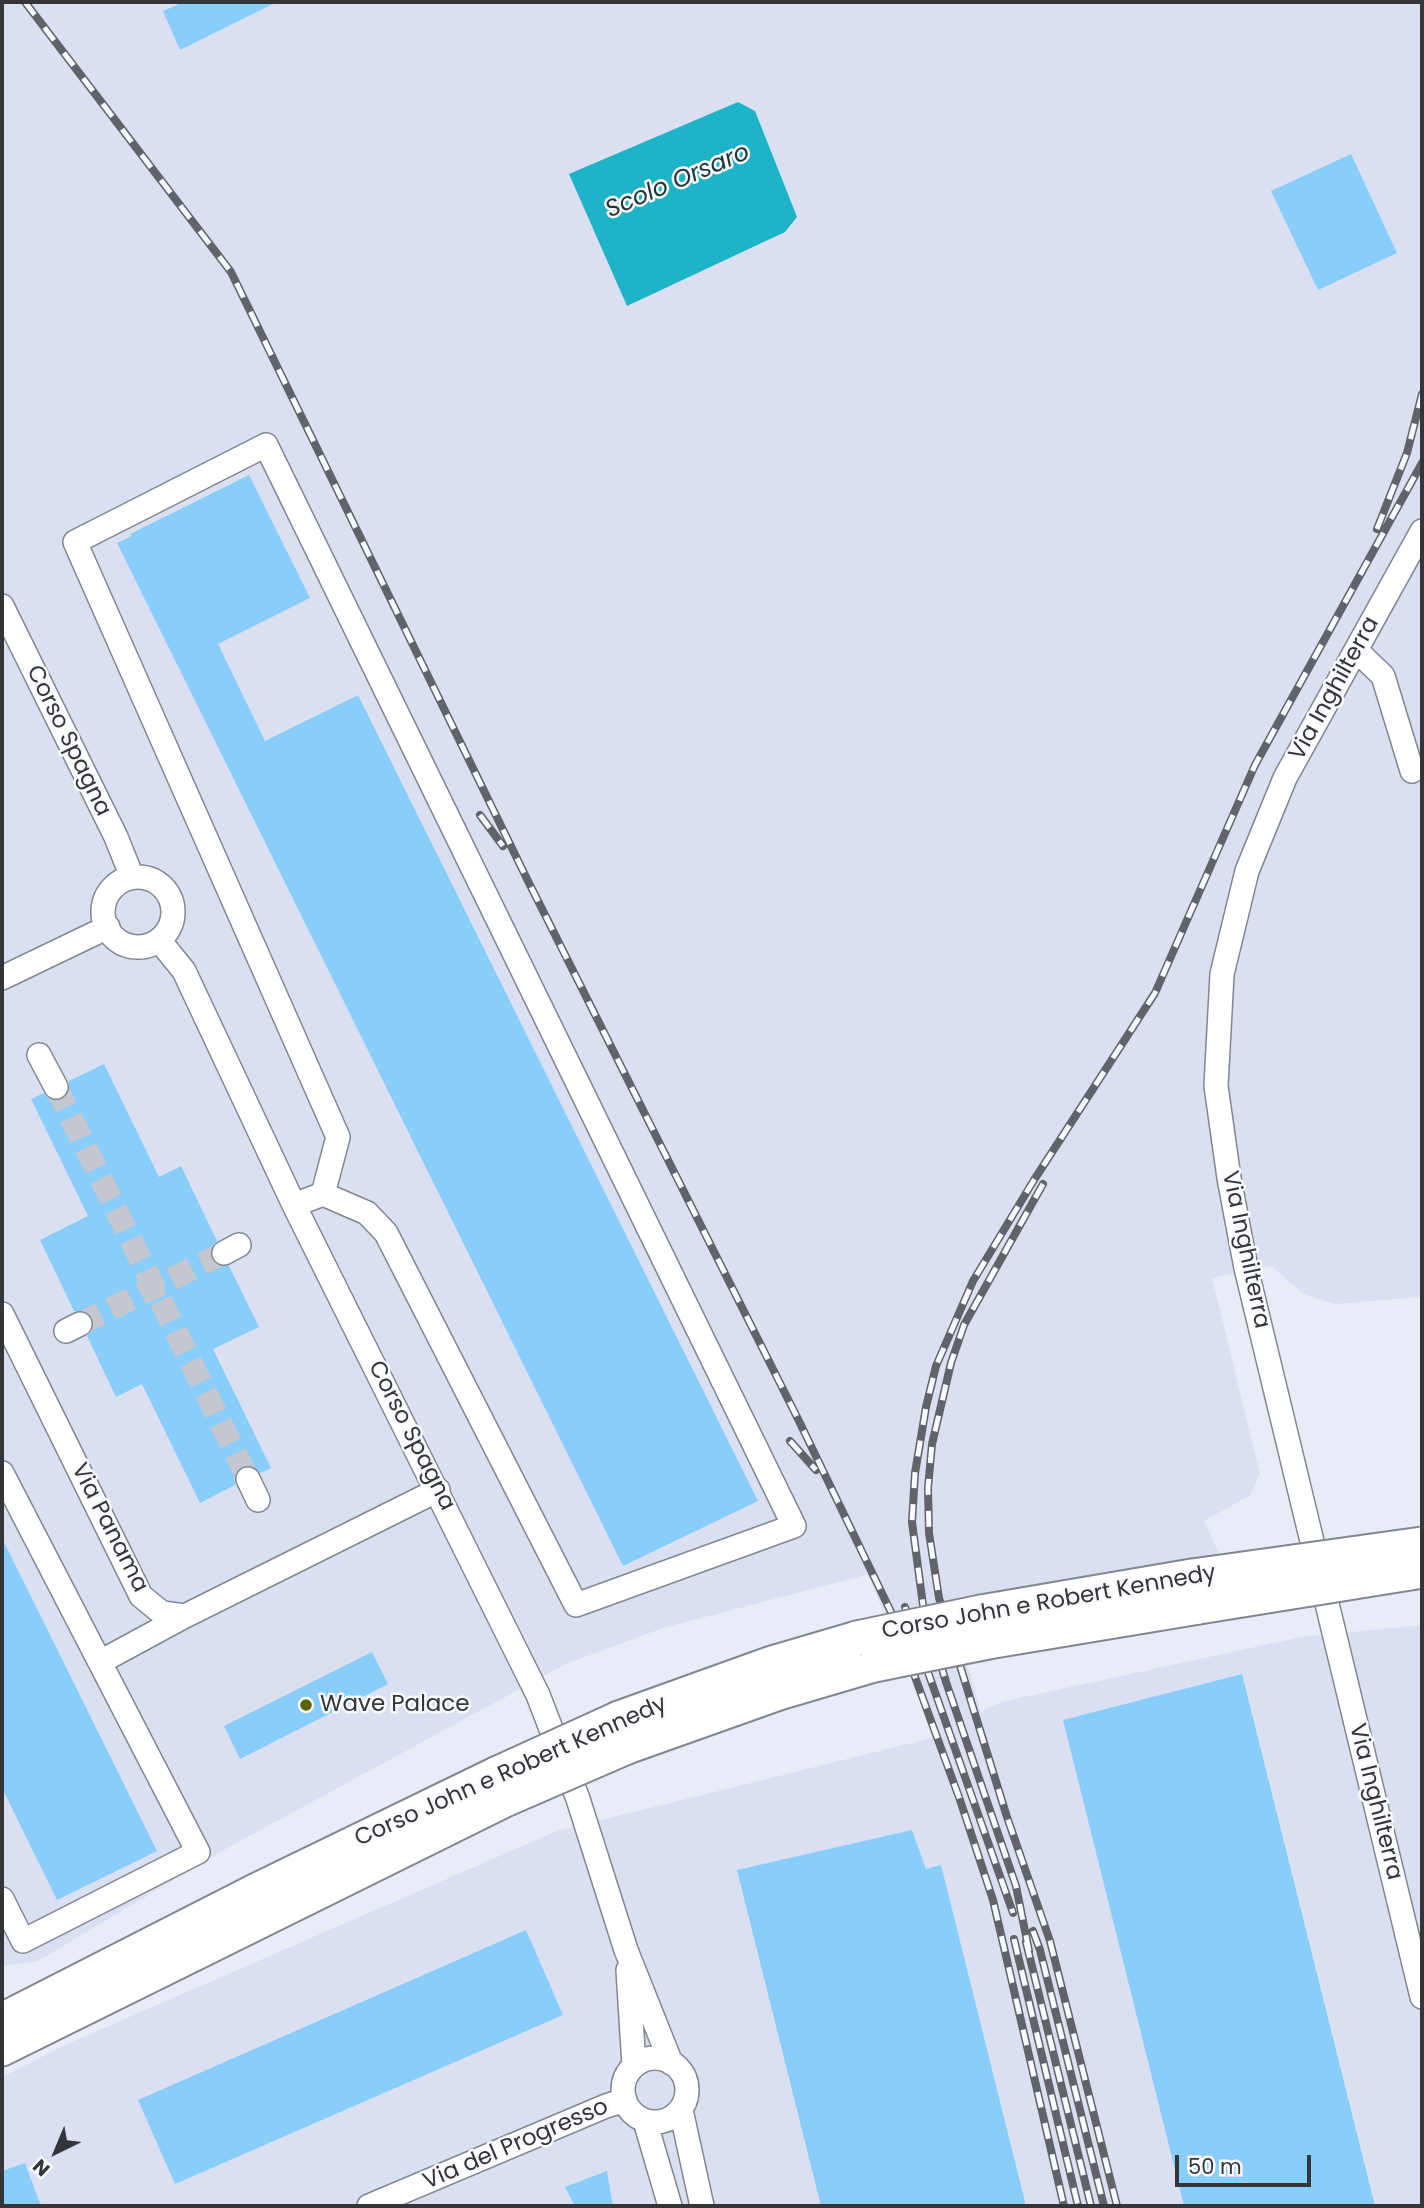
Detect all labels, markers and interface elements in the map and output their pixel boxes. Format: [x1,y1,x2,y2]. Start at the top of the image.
water label: Scolo Orsaro [602,139,754,225]
street label: Via Inghilterra [1284,612,1386,766]
street label: Corso Spagna [20,661,116,821]
street label: Via Inghilterra [1215,1169,1275,1331]
street label: Corso Spagna [361,1357,461,1515]
street label: Via Panama [65,1459,153,1597]
street label: Corso John e Robert Kennedy [880,1560,1218,1646]
place label: Wave Palace [320,1691,470,1719]
street label: Corso John e Robert Kennedy [351,1691,671,1853]
marker: Wave Palace [298,1697,314,1713]
street label: Via Inghilterra [1342,1721,1408,1883]
street label: Via del Progresso [419,2094,613,2196]
north arrow [21,2117,91,2187]
scale bar [1179,2142,1316,2186]
text: 50 m [1188,2152,1242,2181]
text: N [27,2153,56,2182]

